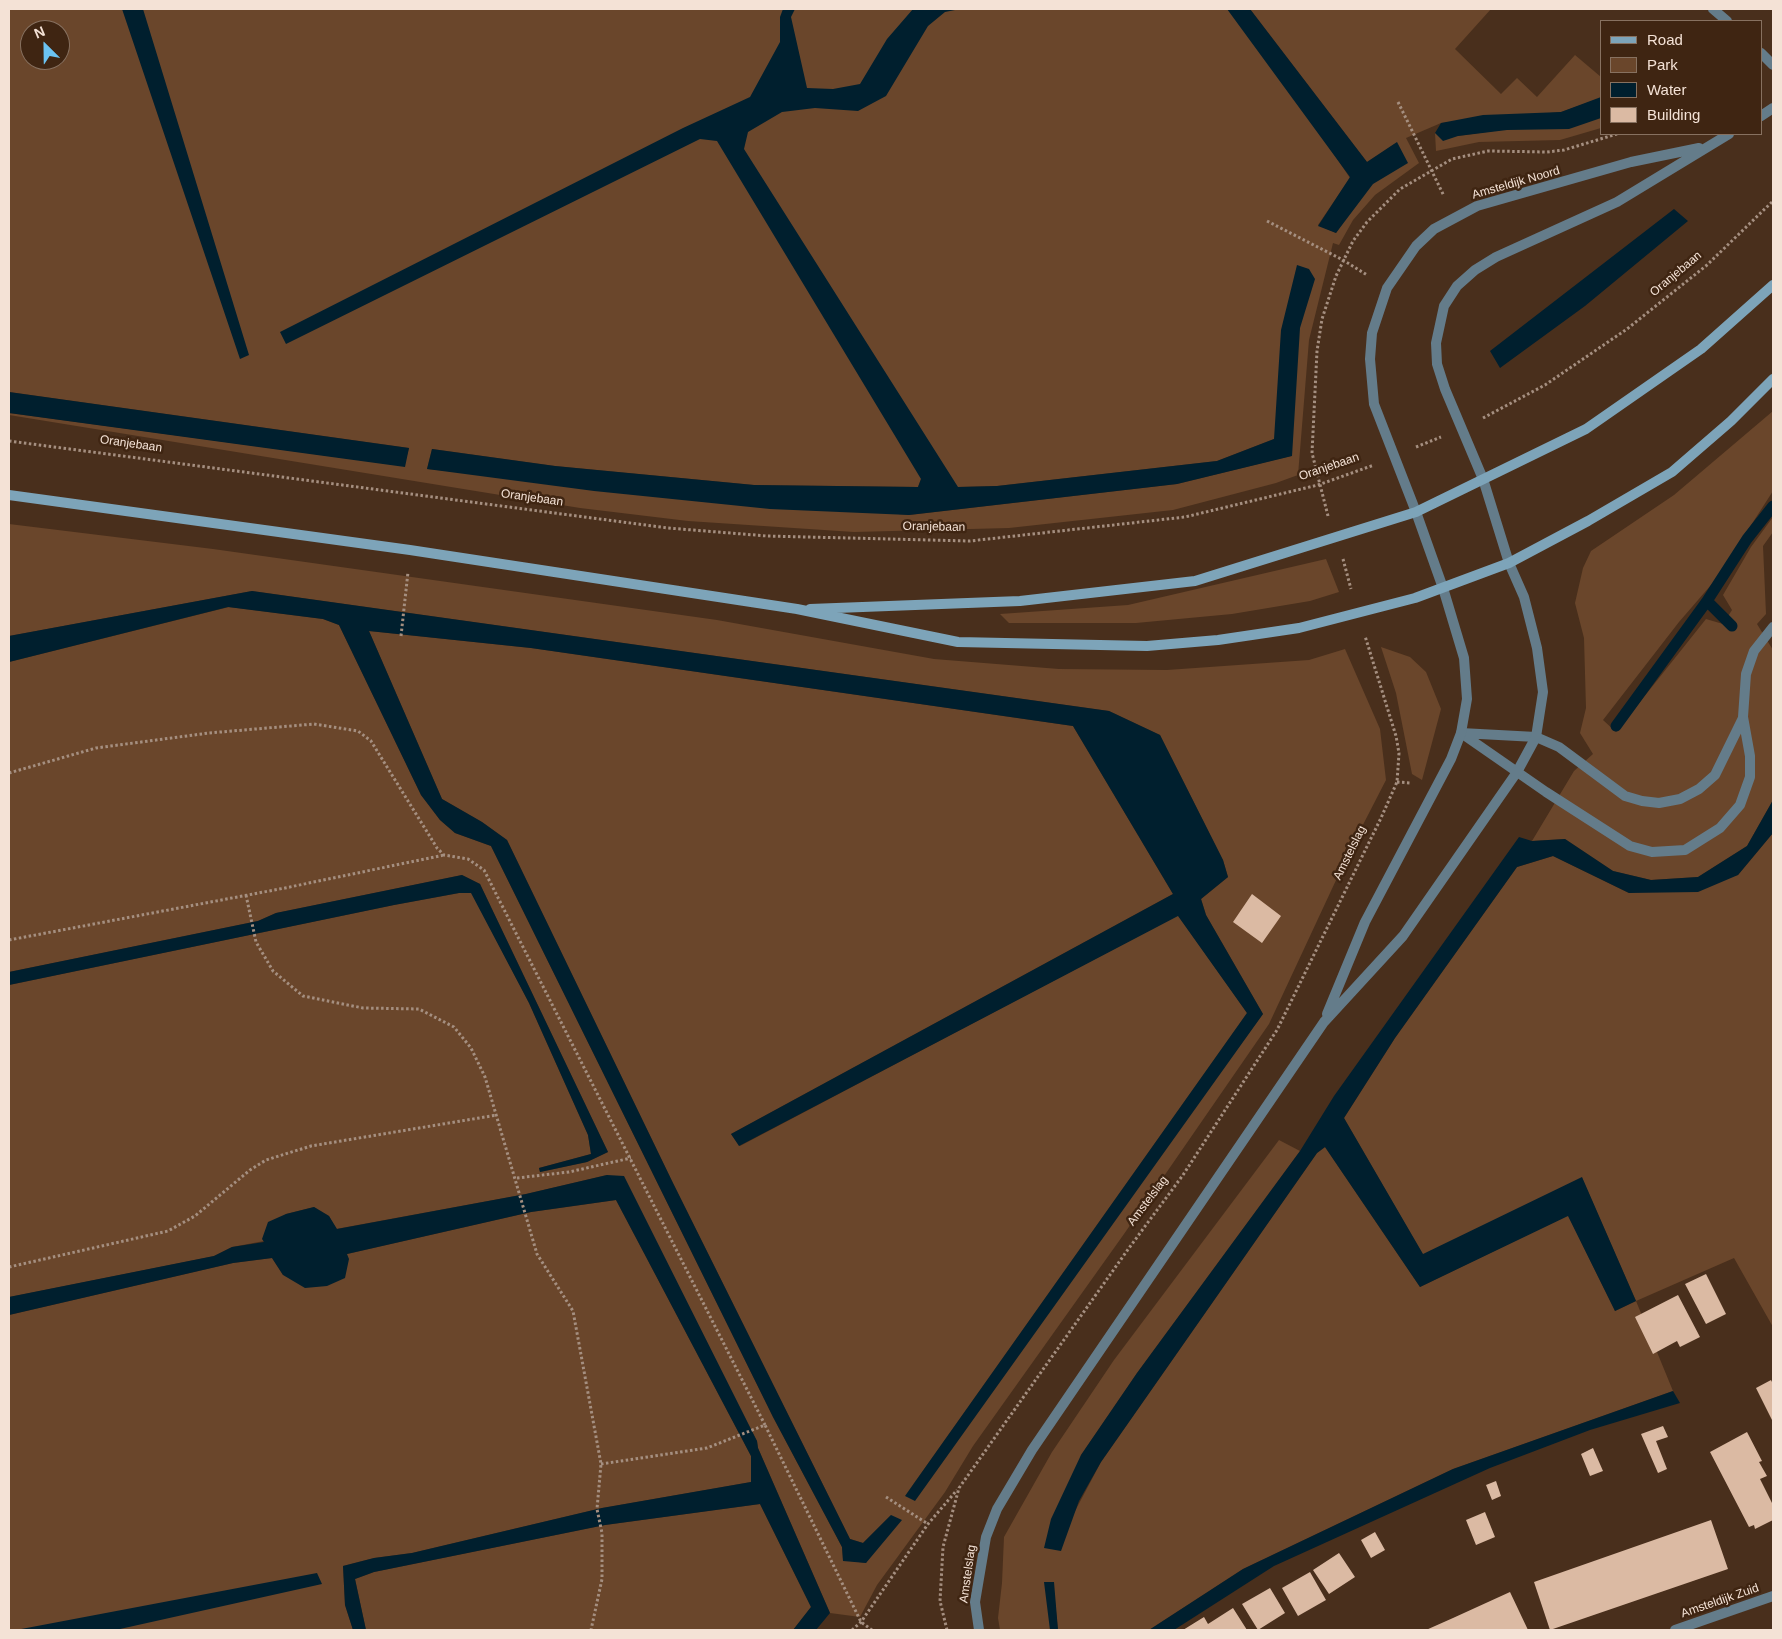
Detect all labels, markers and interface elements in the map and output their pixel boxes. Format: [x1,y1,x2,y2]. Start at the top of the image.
north arrow [20,20,70,70]
legend [1600,20,1762,135]
text: N [32,23,47,41]
text: Road [1647,31,1683,48]
text: Park [1647,56,1678,73]
text: Water [1647,81,1686,98]
text: Building [1647,106,1700,123]
street label: Amsteldijk Noord [1470,164,1562,202]
street label: Oranjebaan [1647,248,1705,300]
street label: Oranjebaan [99,433,163,455]
street label: Oranjebaan [1297,450,1361,484]
street label: Oranjebaan [500,487,564,509]
street label: Oranjebaan [903,519,965,535]
street label: Amstelslag [1331,823,1369,883]
street label: Amstelslag [1125,1173,1171,1229]
street label: Amstelslag [957,1544,979,1604]
street label: Amsteldijk Zuid [1679,1581,1761,1621]

